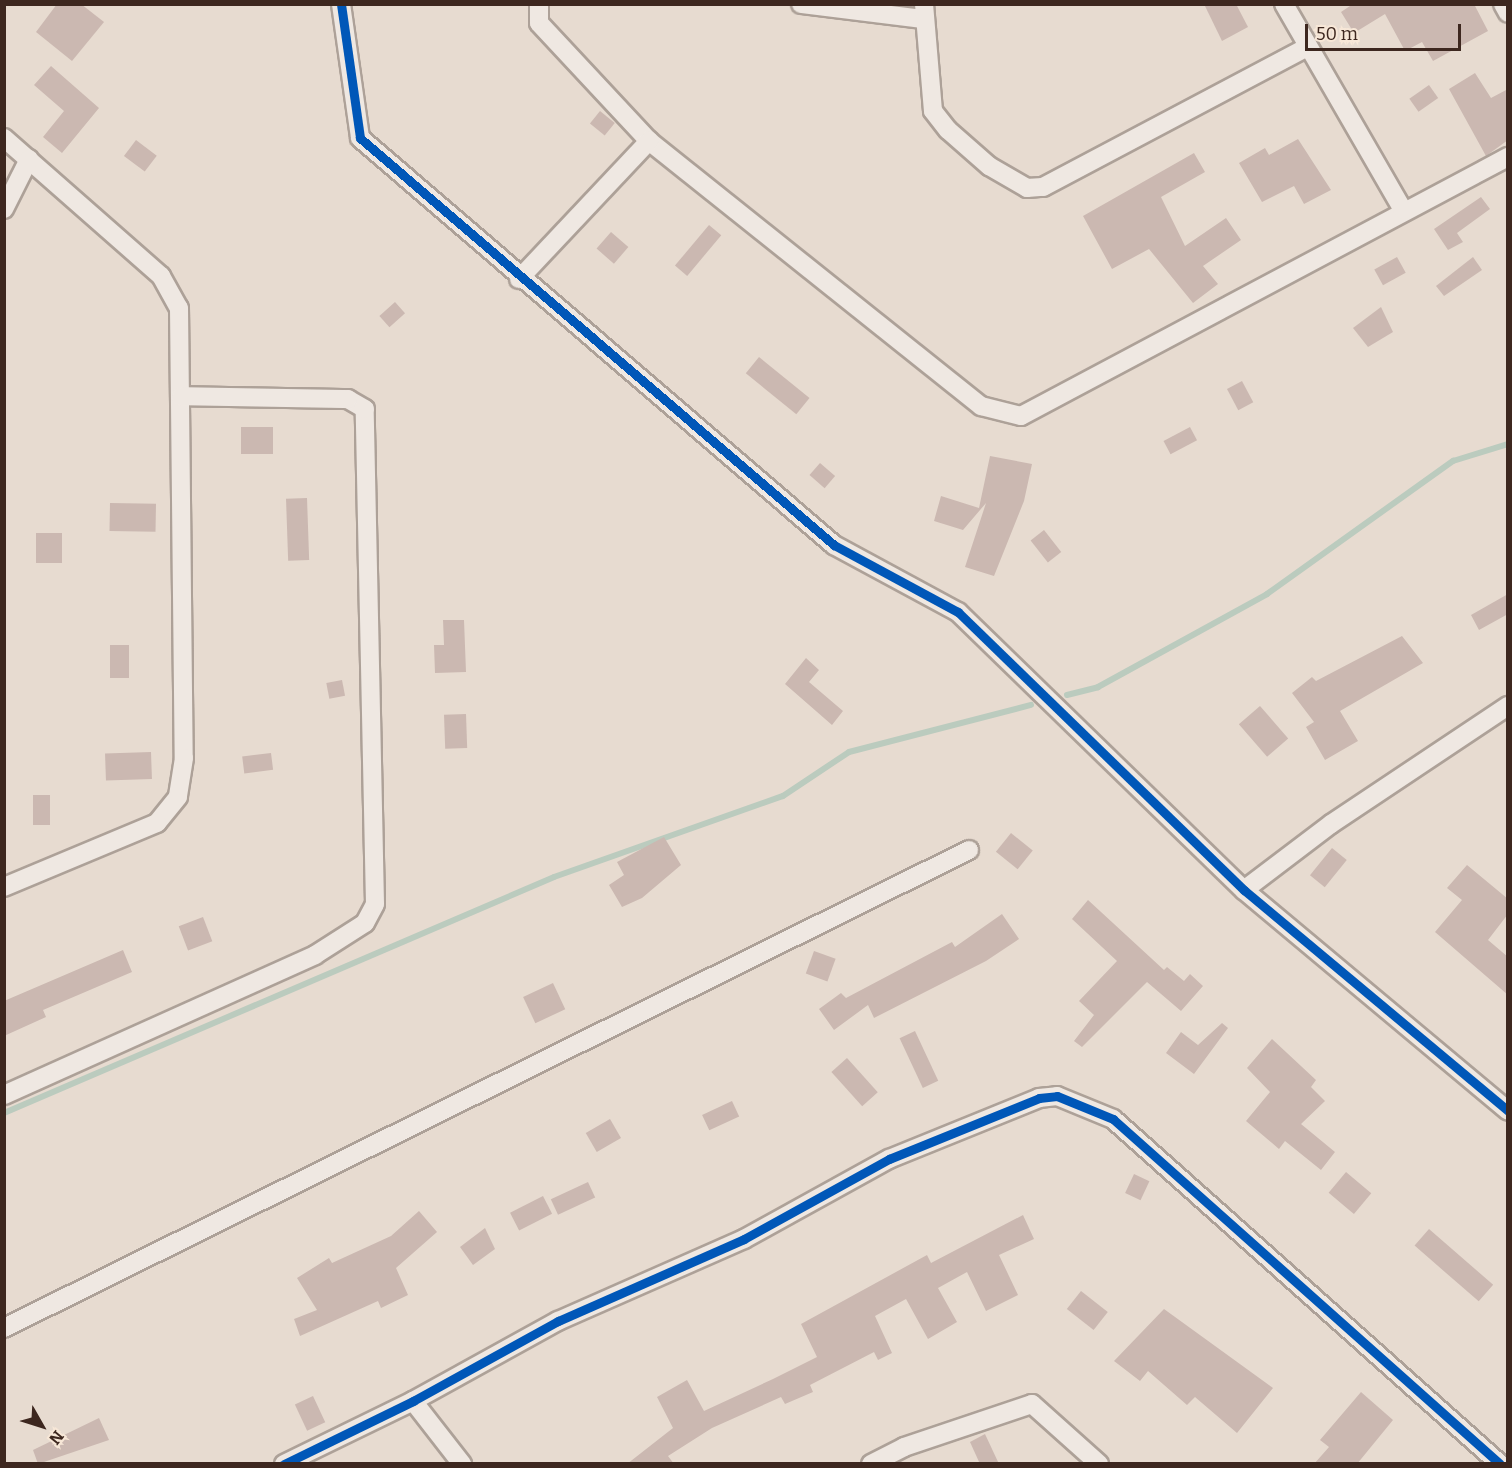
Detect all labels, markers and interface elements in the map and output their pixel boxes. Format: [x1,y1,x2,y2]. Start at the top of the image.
scale bar [1308,12,1464,50]
text: 50 m [1316,23,1358,45]
north arrow [12,1396,72,1456]
text: N [45,1427,68,1448]

